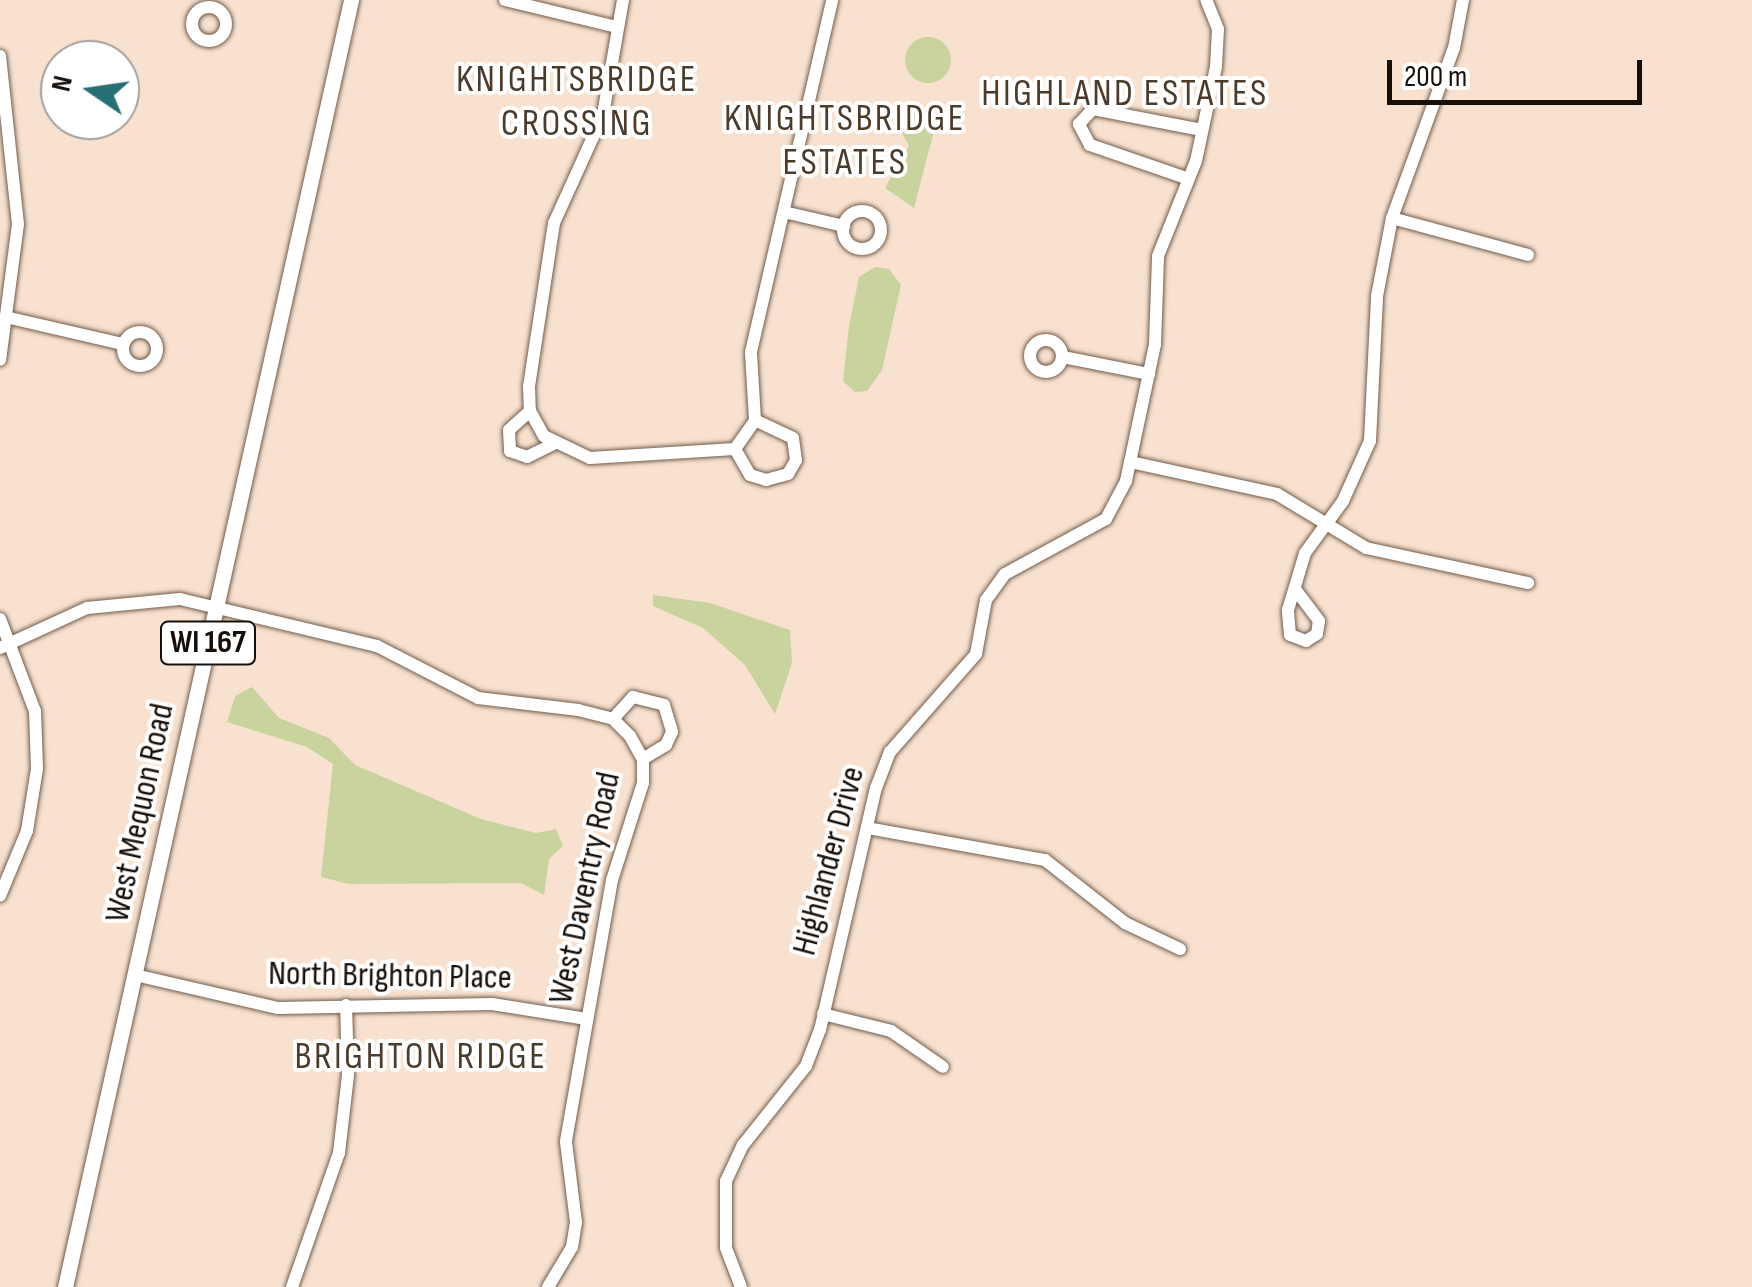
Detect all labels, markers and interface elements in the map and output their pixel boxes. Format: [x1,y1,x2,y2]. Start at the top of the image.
north arrow [40,40,140,140]
scale bar [1392,40,1647,102]
district label: KNIGHTSBRIDGE CROSSING [456,57,698,146]
text: 200 m [1404,59,1467,95]
district label: HIGHLAND ESTATES [981,71,1269,117]
text: N [44,73,80,95]
district label: KNIGHTSBRIDGE ESTATES [724,96,966,185]
road number: WI 167 [158,616,258,670]
street label: West Mequon Road [96,700,184,926]
street label: Highlander Drive [784,762,874,960]
street label: West Daventry Road [540,768,630,1008]
street label: North Brighton Place [268,953,512,999]
district label: BRIGHTON RIDGE [294,1034,548,1080]

